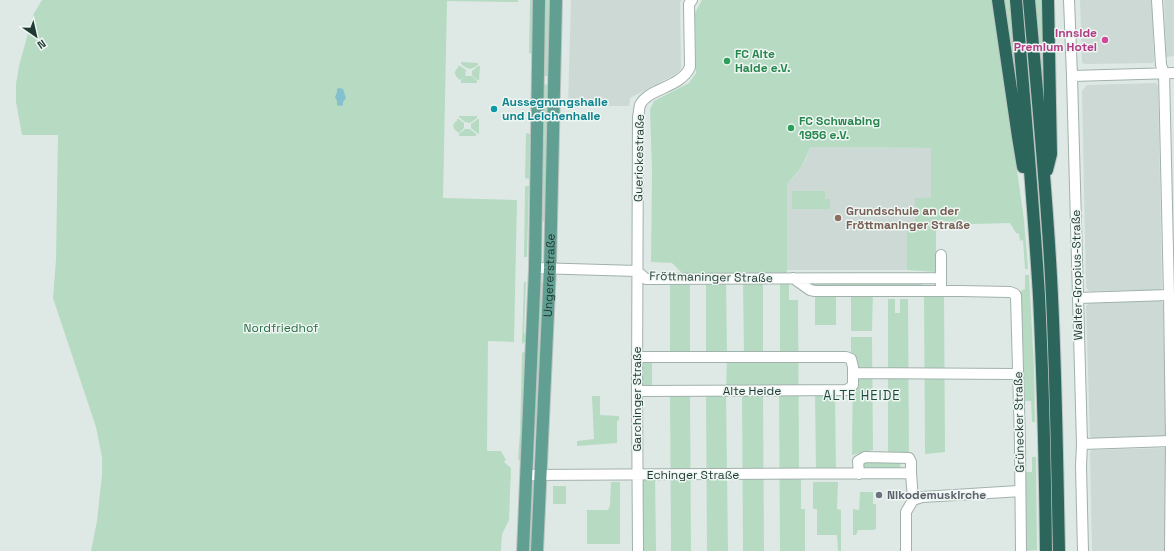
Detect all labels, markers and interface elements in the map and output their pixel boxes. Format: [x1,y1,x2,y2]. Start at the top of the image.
north arrow [16,16,56,56]
place label: Innside Premium Hotel [1014,25,1097,55]
marker: Innside Premium Hotel [1100,35,1110,45]
text: N [35,36,49,52]
place label: FC Alte Haide e.V. [735,46,790,76]
marker: FC Alte Haide e.V. [722,56,732,66]
place label: Aussegnungshalle und Leichenhalle [502,94,608,124]
marker: Aussegnungshalle und Leichenhalle [489,104,499,114]
place label: FC Schwabing 1956 e.V. [799,113,880,143]
street label: Guerickestraße [630,114,648,202]
marker: FC Schwabing 1956 e.V. [786,123,796,133]
place label: Grundschule an der Fröttmaninger Straße [846,203,970,233]
street label: Walter-Gropius-Straße [1068,210,1086,340]
marker: Grundschule an der Fröttmaninger Straße [833,213,843,223]
street label: Ungererstraße [540,233,559,317]
street label: Fröttmaninger Straße [649,268,773,286]
park label: Nordfriedhof [244,320,318,336]
street label: Garchinger Straße [629,346,645,452]
street label: Grünecker Straße [1010,371,1028,473]
street label: Alte Heide [723,383,781,399]
district label: ALTE HEIDE [823,387,901,404]
street label: Echinger Straße [647,467,739,483]
place label: Nikodemuskirche [887,487,986,503]
marker: Nikodemuskirche [874,490,884,500]

